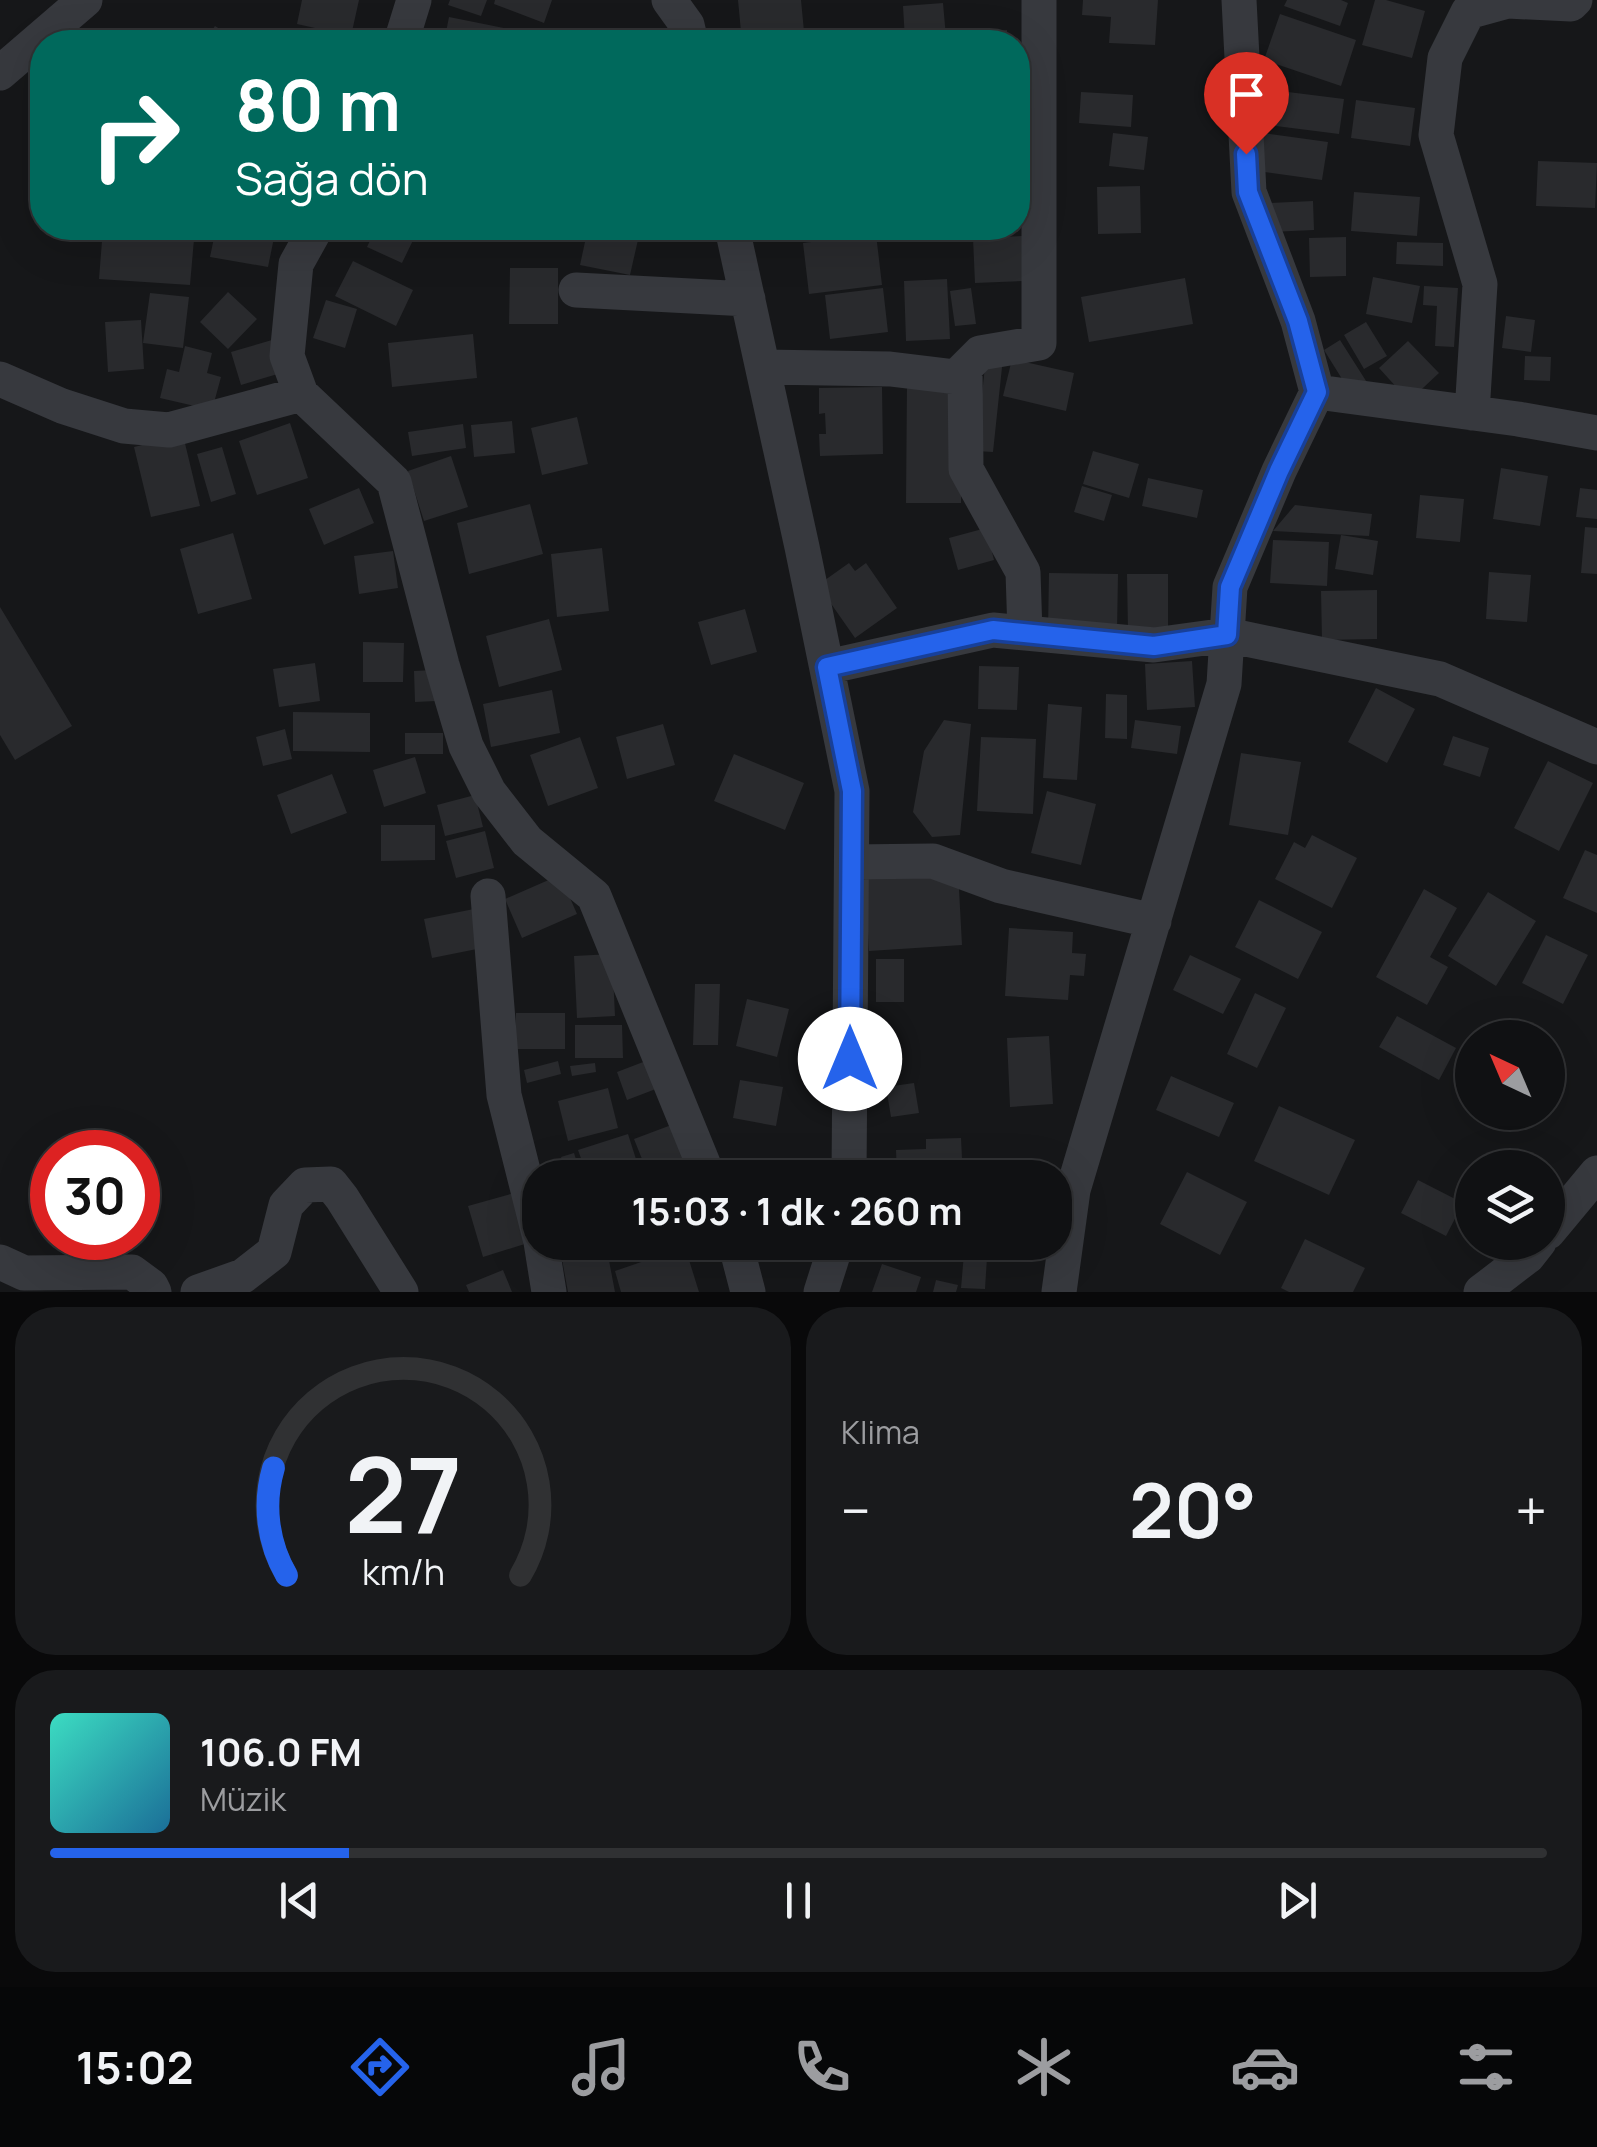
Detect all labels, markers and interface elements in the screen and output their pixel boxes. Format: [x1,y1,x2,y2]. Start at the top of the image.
pin [1204,52,1289,155]
text: 80 m [235,56,401,152]
icon: arrive [1219,67,1274,122]
icon: right [70,70,200,200]
text: Sağa dön [235,147,428,209]
position arrow [798,1007,902,1111]
north arrow [1455,1020,1565,1130]
map controls [1455,1020,1565,1260]
speed limit sign: 30 [30,1130,160,1260]
button: layers [1455,1150,1565,1260]
text: 15:03 · 1 dk · 260 m [632,1184,962,1236]
text: Klima [841,1410,920,1454]
text: 27 [344,1422,462,1564]
text: 20° [1129,1458,1257,1561]
text: − [841,1472,871,1548]
text: + [1515,1472,1547,1548]
text: km/h [361,1547,445,1596]
text: 106.0 FM [200,1725,362,1777]
text: Müzik [200,1777,286,1821]
icon: previous [272,1873,327,1928]
icon: pause [771,1873,826,1928]
icon: next [1270,1873,1325,1928]
icon: directions [345,2032,415,2102]
icon: music [566,2032,636,2102]
icon: phone [787,2032,857,2102]
icon: climate [1009,2032,1079,2102]
icon: car [1230,2032,1300,2102]
icon: filters [1451,2032,1521,2102]
text: 15:02 [76,2036,194,2098]

